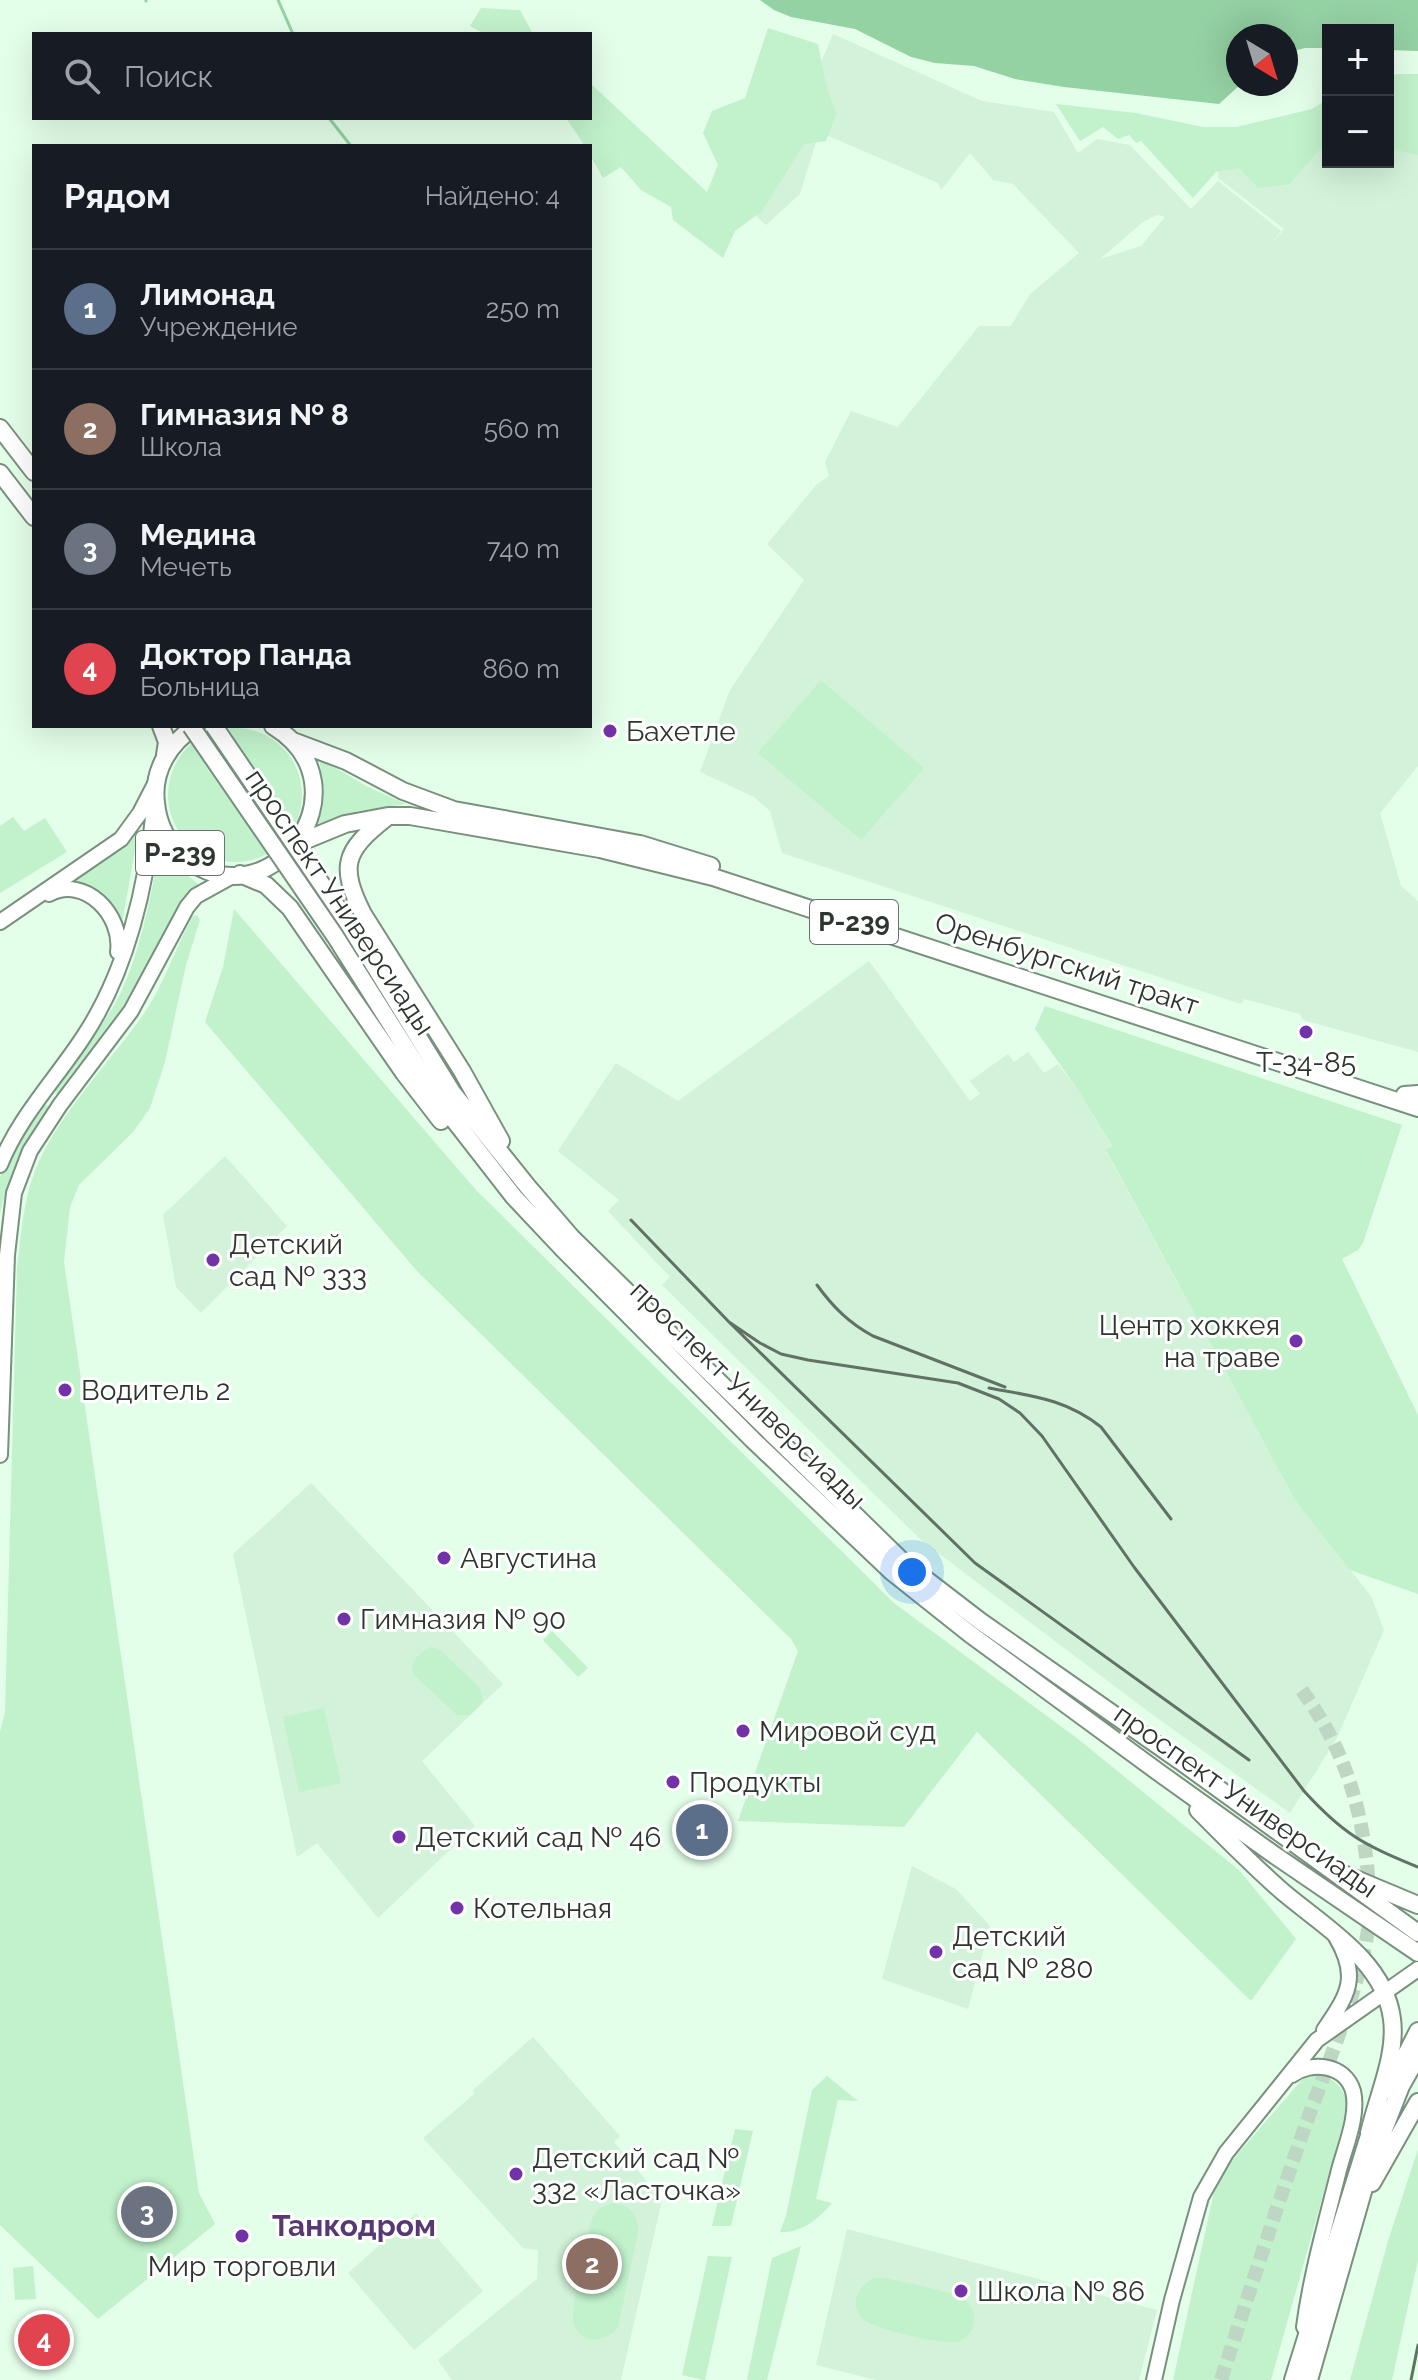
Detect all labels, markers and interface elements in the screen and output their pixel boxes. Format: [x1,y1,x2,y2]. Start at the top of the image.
north arrow [1226,24,1298,96]
map controls [1322,24,1394,168]
button: + [1322,24,1394,96]
search box [32,32,592,120]
icon: search [60,54,104,98]
text: Поиск [124,59,213,94]
button: − [1322,96,1394,168]
text: Рядом [64,176,171,216]
text: Найдено: 4 [425,181,560,211]
text: Лимонад [140,277,275,312]
text: 1 [84,294,96,324]
text: 250 m [486,294,560,324]
text: Учреждение [140,312,297,342]
text: Гимназия № 8 [140,397,349,432]
text: 2 [83,414,97,444]
text: 560 m [484,414,560,444]
text: Школа [140,432,222,462]
text: Медина [140,517,256,552]
text: 3 [83,534,97,564]
text: 740 m [487,534,560,564]
text: Мечеть [140,552,232,582]
text: Доктор Панда [140,637,352,672]
text: 4 [83,654,97,684]
text: 860 m [482,654,560,684]
text: Больница [140,672,260,702]
place label: Бахетле [626,715,736,748]
marker: Бахетле [601,722,619,740]
street label: проспект Универсиады [239,763,441,1041]
road number: Р-239 [136,831,224,875]
road number: Р-239 [810,900,898,944]
street label: Оренбургский тракт [931,906,1203,1022]
marker: T-34-85 [1297,1023,1315,1041]
place label: T-34-85 [1256,1046,1356,1079]
place label: Детский сад № 333 [229,1228,367,1293]
marker: Детский сад № 333 [204,1251,222,1269]
street label: проспект Универсиады [624,1274,872,1516]
place label: Центр хоккея на траве [1099,1309,1280,1374]
marker: Центр хоккея на траве [1287,1332,1305,1350]
place label: Водитель 2 [81,1374,230,1407]
marker: Водитель 2 [56,1381,74,1399]
place label: Августина [460,1542,597,1575]
marker: Августина [435,1549,453,1567]
your location [892,1552,932,1592]
place label: Гимназия № 90 [360,1603,566,1636]
marker: Гимназия № 90 [335,1610,353,1628]
street label: проспект Универсиады [1108,1697,1384,1905]
place label: Мировой суд [759,1715,936,1748]
marker: Мировой суд [734,1722,752,1740]
place label: Продукты [689,1766,821,1799]
marker: Продукты [664,1773,682,1791]
pin: 1 [676,1800,728,1860]
place label: Детский сад № 46 [415,1821,661,1854]
marker: Детский сад № 46 [390,1828,408,1846]
place label: Котельная [473,1892,612,1925]
marker: Котельная [448,1899,466,1917]
place label: Детский сад № 280 [952,1920,1093,1985]
marker: Детский сад № 280 [927,1943,945,1961]
place label: Детский сад № 332 «Ласточка» [532,2142,741,2207]
marker: Детский сад № 332 «Ласточка» [507,2165,525,2183]
pin: 3 [121,2182,173,2242]
district label: Танкодром [272,2208,436,2243]
marker: Мир торговли [233,2227,251,2245]
pin: 2 [566,2234,618,2294]
place label: Мир торговли [148,2250,336,2283]
place label: Школа № 86 [977,2275,1145,2308]
marker: Школа № 86 [952,2282,970,2300]
pin: 4 [18,2310,70,2370]

